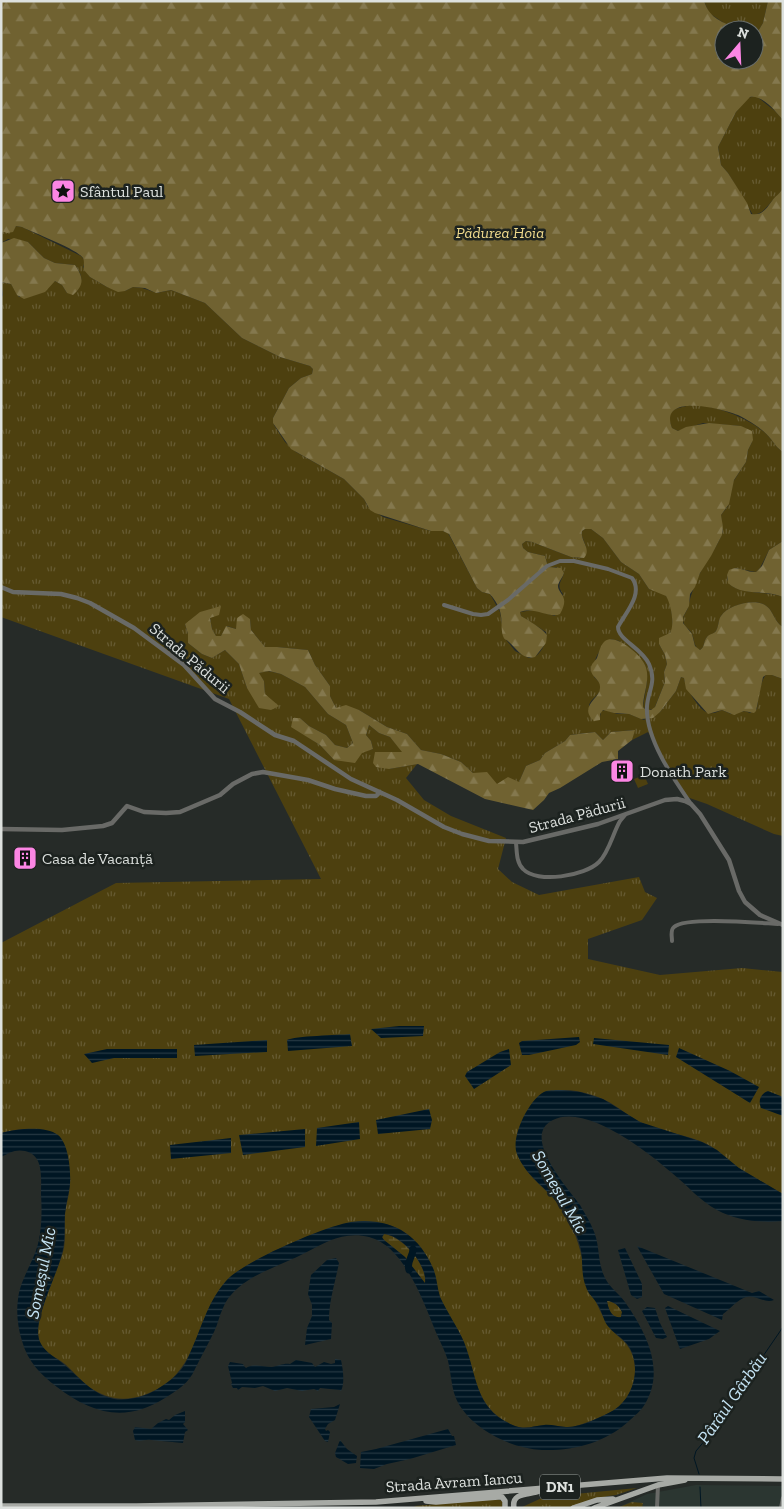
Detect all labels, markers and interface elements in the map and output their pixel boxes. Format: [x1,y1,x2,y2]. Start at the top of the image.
north arrow [714,20,764,70]
text: N [735,23,751,43]
place icon: Sfântul Paul [50,178,76,204]
place label: Sfântul Paul [80,182,163,201]
park label: Pădurea Hoia [456,223,544,242]
street label: Strada Pădurii [146,619,235,698]
building icon: Donath Park [609,758,635,784]
place label: Donath Park [640,762,727,781]
street label: Strada Pădurii [527,793,628,837]
building icon: Casa de Vacanță [12,845,38,871]
place label: Casa de Vacanță [42,849,153,868]
water label: Someșul Mic [527,1146,593,1238]
water label: Someșul Mic [21,1225,61,1321]
water label: Pârâul Gârbău [692,1348,772,1448]
street label: Strada Avram Iancu [385,1468,523,1496]
road number: DN1 [540,1474,580,1500]

